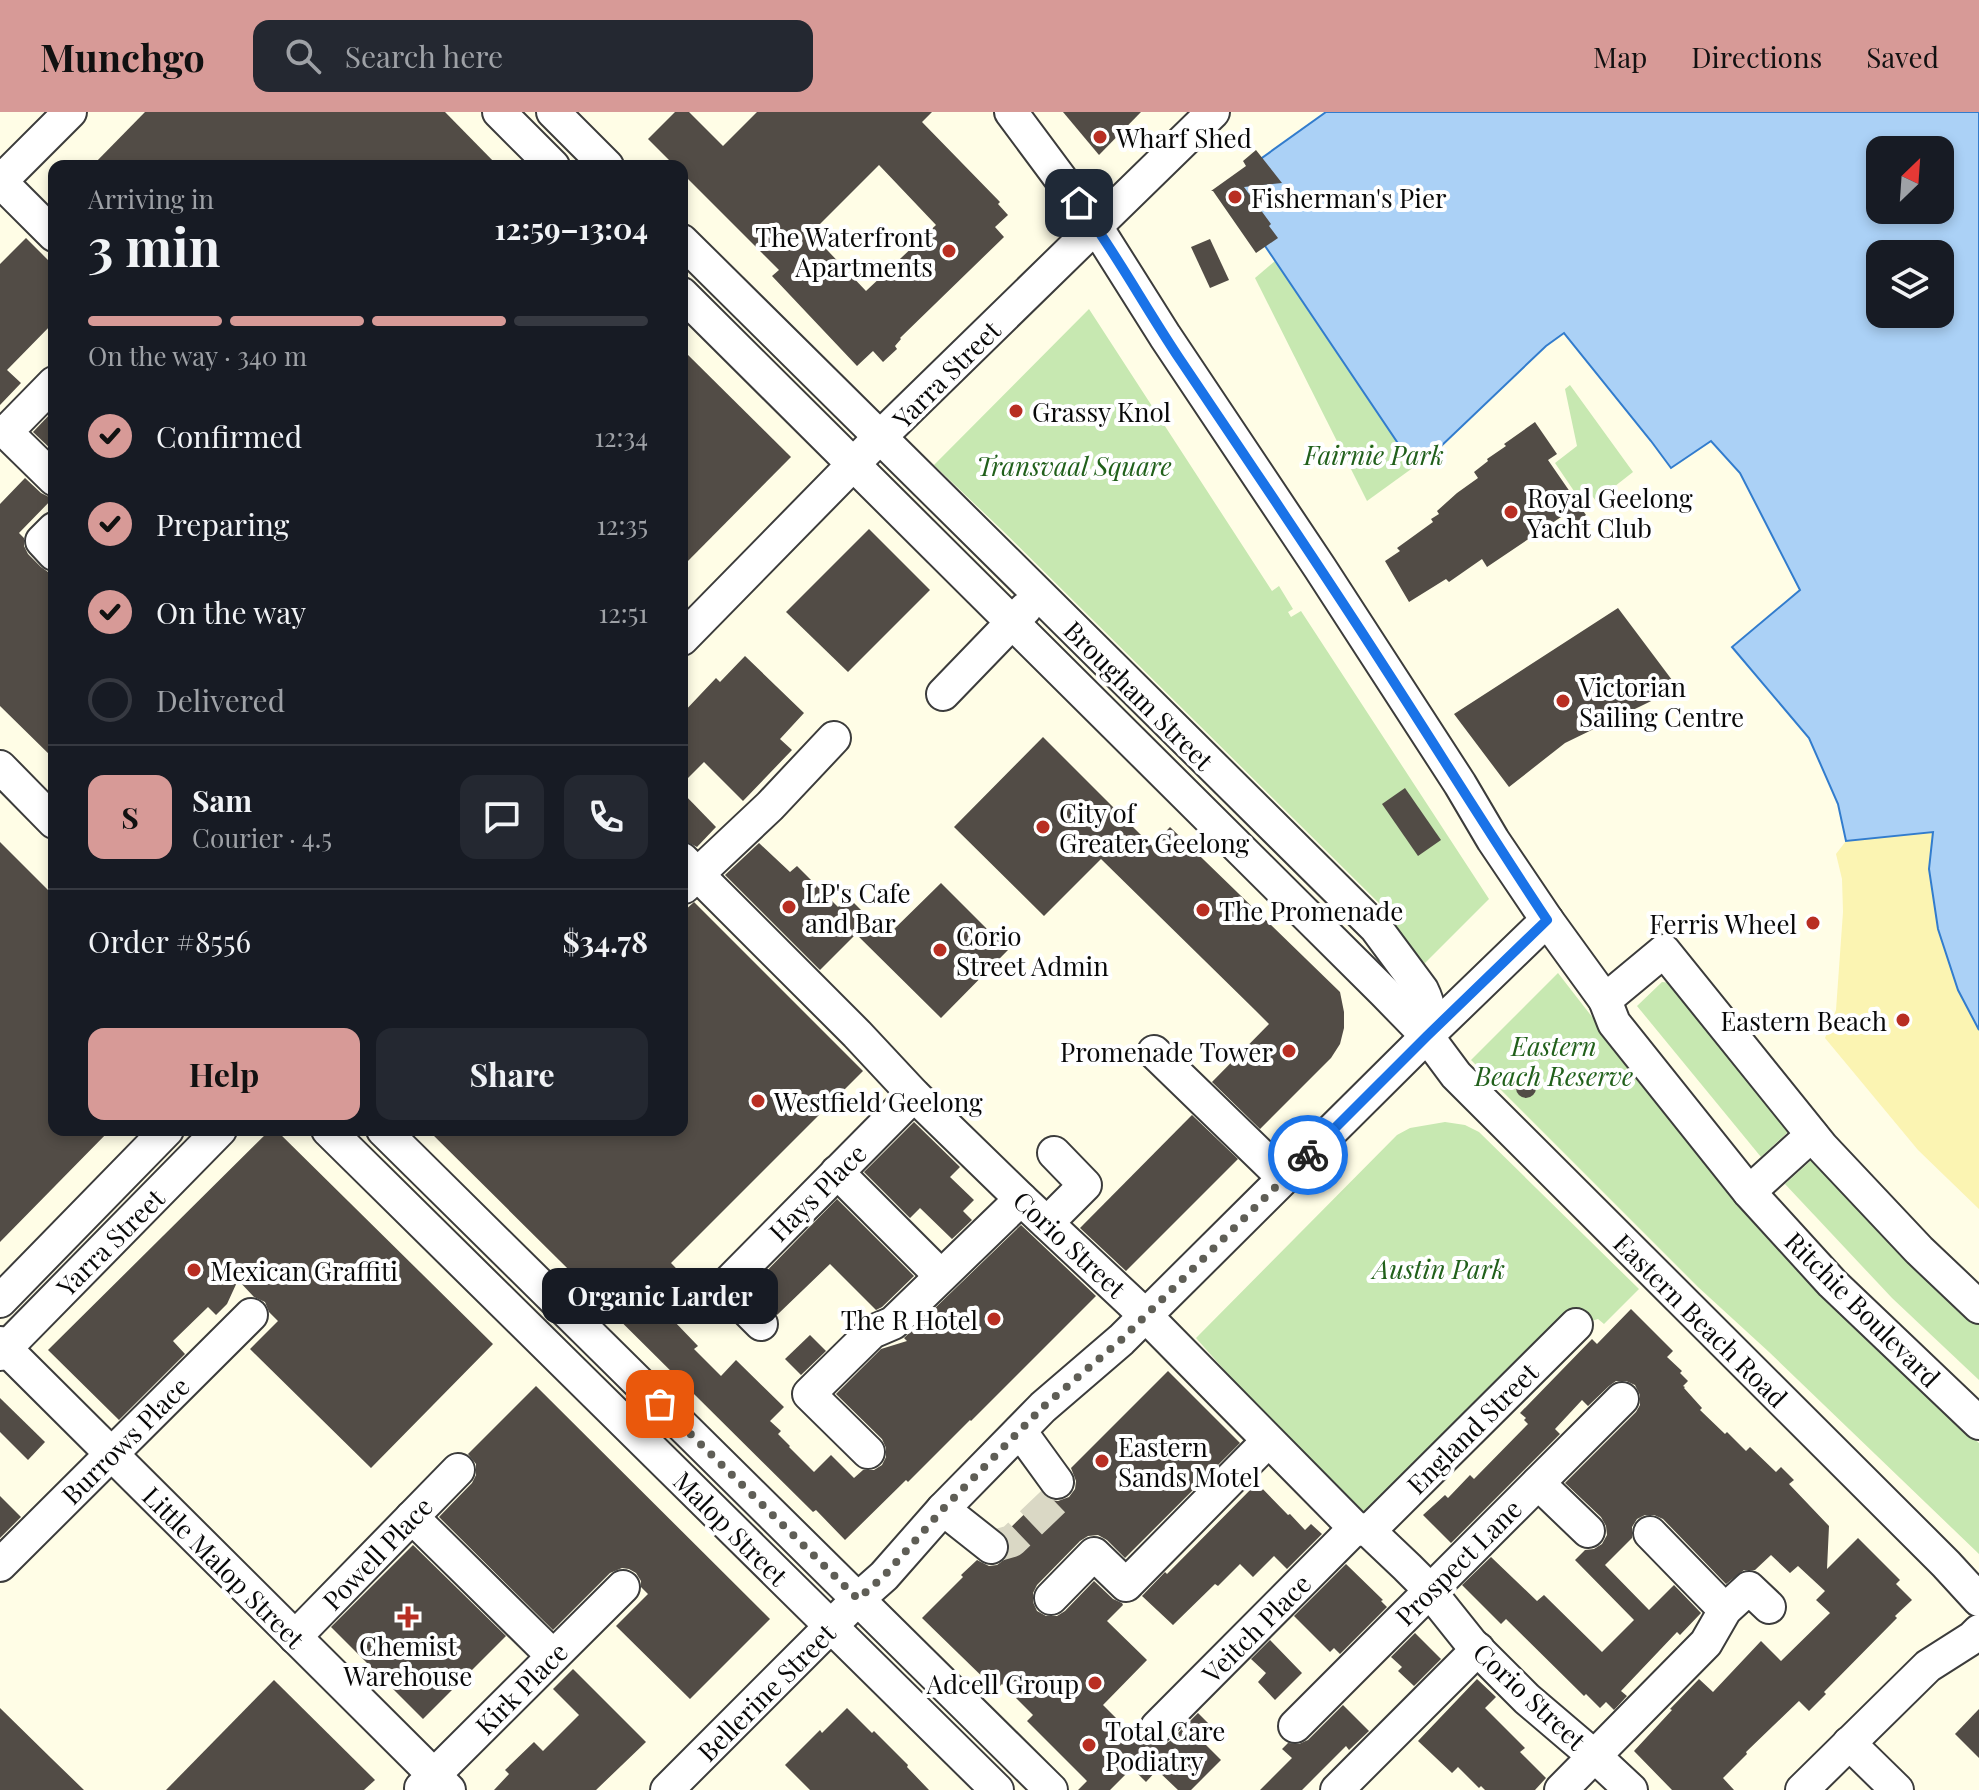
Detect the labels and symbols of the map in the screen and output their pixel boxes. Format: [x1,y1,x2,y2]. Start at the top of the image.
place label: Wharf Shed [1115,120,1252,155]
marker: Wharf Shed [1091,128,1109,146]
north arrow [1866,136,1954,224]
pin [1045,169,1113,237]
place label: Fisherman's Pier [1251,180,1447,215]
marker: Fisherman's Pier [1226,188,1244,206]
place label: The Waterfront Apartments [755,219,934,284]
marker: The Waterfront Apartments [940,242,958,260]
street label: Yarra Street [884,312,1008,436]
place label: Grassy Knol [1032,394,1171,429]
marker: Grassy Knol [1007,402,1025,420]
park label: Fairnie Park [1303,437,1444,472]
park label: Transvaal Square [976,448,1172,483]
place label: Royal Geelong Yacht Club [1526,480,1693,545]
marker: Royal Geelong Yacht Club [1502,503,1520,521]
street label: Brougham Street [1057,613,1222,778]
place label: Victorian Sailing Centre [1578,669,1744,734]
marker: Victorian Sailing Centre [1554,692,1572,710]
place label: City of Greater Geelong [1059,795,1250,860]
marker: City of Greater Geelong [1034,818,1052,836]
place label: LP's Cafe and Bar [805,875,911,940]
place label: The Promenade [1219,893,1403,928]
marker: LP's Cafe and Bar [780,898,798,916]
marker: The Promenade [1194,901,1212,919]
place label: Ferris Wheel [1649,906,1797,941]
marker: Ferris Wheel [1804,914,1822,932]
place label: Corio Street Admin [956,918,1109,983]
marker: Corio Street Admin [931,941,949,959]
place label: Eastern Beach [1720,1003,1887,1038]
marker: Eastern Beach [1894,1011,1912,1029]
park label: Eastern Beach Reserve [1474,1028,1633,1093]
place label: Promenade Tower [1060,1034,1273,1069]
marker: Promenade Tower [1280,1042,1298,1060]
place label: Westfield Geelong [773,1084,983,1119]
marker: Westfield Geelong [749,1092,767,1110]
courier [1268,1115,1348,1195]
street label: Hays Place [761,1136,873,1248]
street label: Yarra Street [48,1180,172,1304]
street label: Corio Street [1006,1183,1134,1306]
street label: Ritchie Boulevard [1778,1224,1948,1394]
street label: Eastern Beach Road [1607,1226,1795,1414]
park label: Austin Park [1370,1251,1505,1286]
place label: Mexican Graffiti [210,1253,398,1288]
marker: Mexican Graffiti [185,1261,203,1279]
callout: Organic Larder [542,1268,778,1324]
place label: The R Hotel [841,1302,978,1337]
marker: The R Hotel [985,1310,1003,1328]
street label: England Street [1399,1354,1546,1501]
street label: Burrows Place [54,1369,196,1511]
pin [626,1370,694,1438]
place label: Eastern Sands Motel [1118,1429,1260,1494]
marker: Eastern Sands Motel [1093,1452,1111,1470]
street label: Malop Street [666,1463,796,1593]
street label: Little Malop Street [135,1478,313,1656]
street label: Powell Place [314,1489,440,1617]
street label: Prospect Lane [1387,1491,1529,1633]
street label: Veitch Place [1193,1566,1318,1691]
marker: Chemist Warehouse [399,1608,417,1626]
street label: Bellerine Street [690,1615,843,1768]
place label: Chemist Warehouse [343,1628,472,1693]
street label: Kirk Place [467,1634,575,1742]
street label: Corio Street [1466,1635,1594,1758]
place label: Adcell Group [926,1666,1079,1701]
marker: Adcell Group [1086,1674,1104,1692]
place label: Total Care Podiatry [1105,1713,1225,1778]
marker: Total Care Podiatry [1080,1736,1098,1754]

